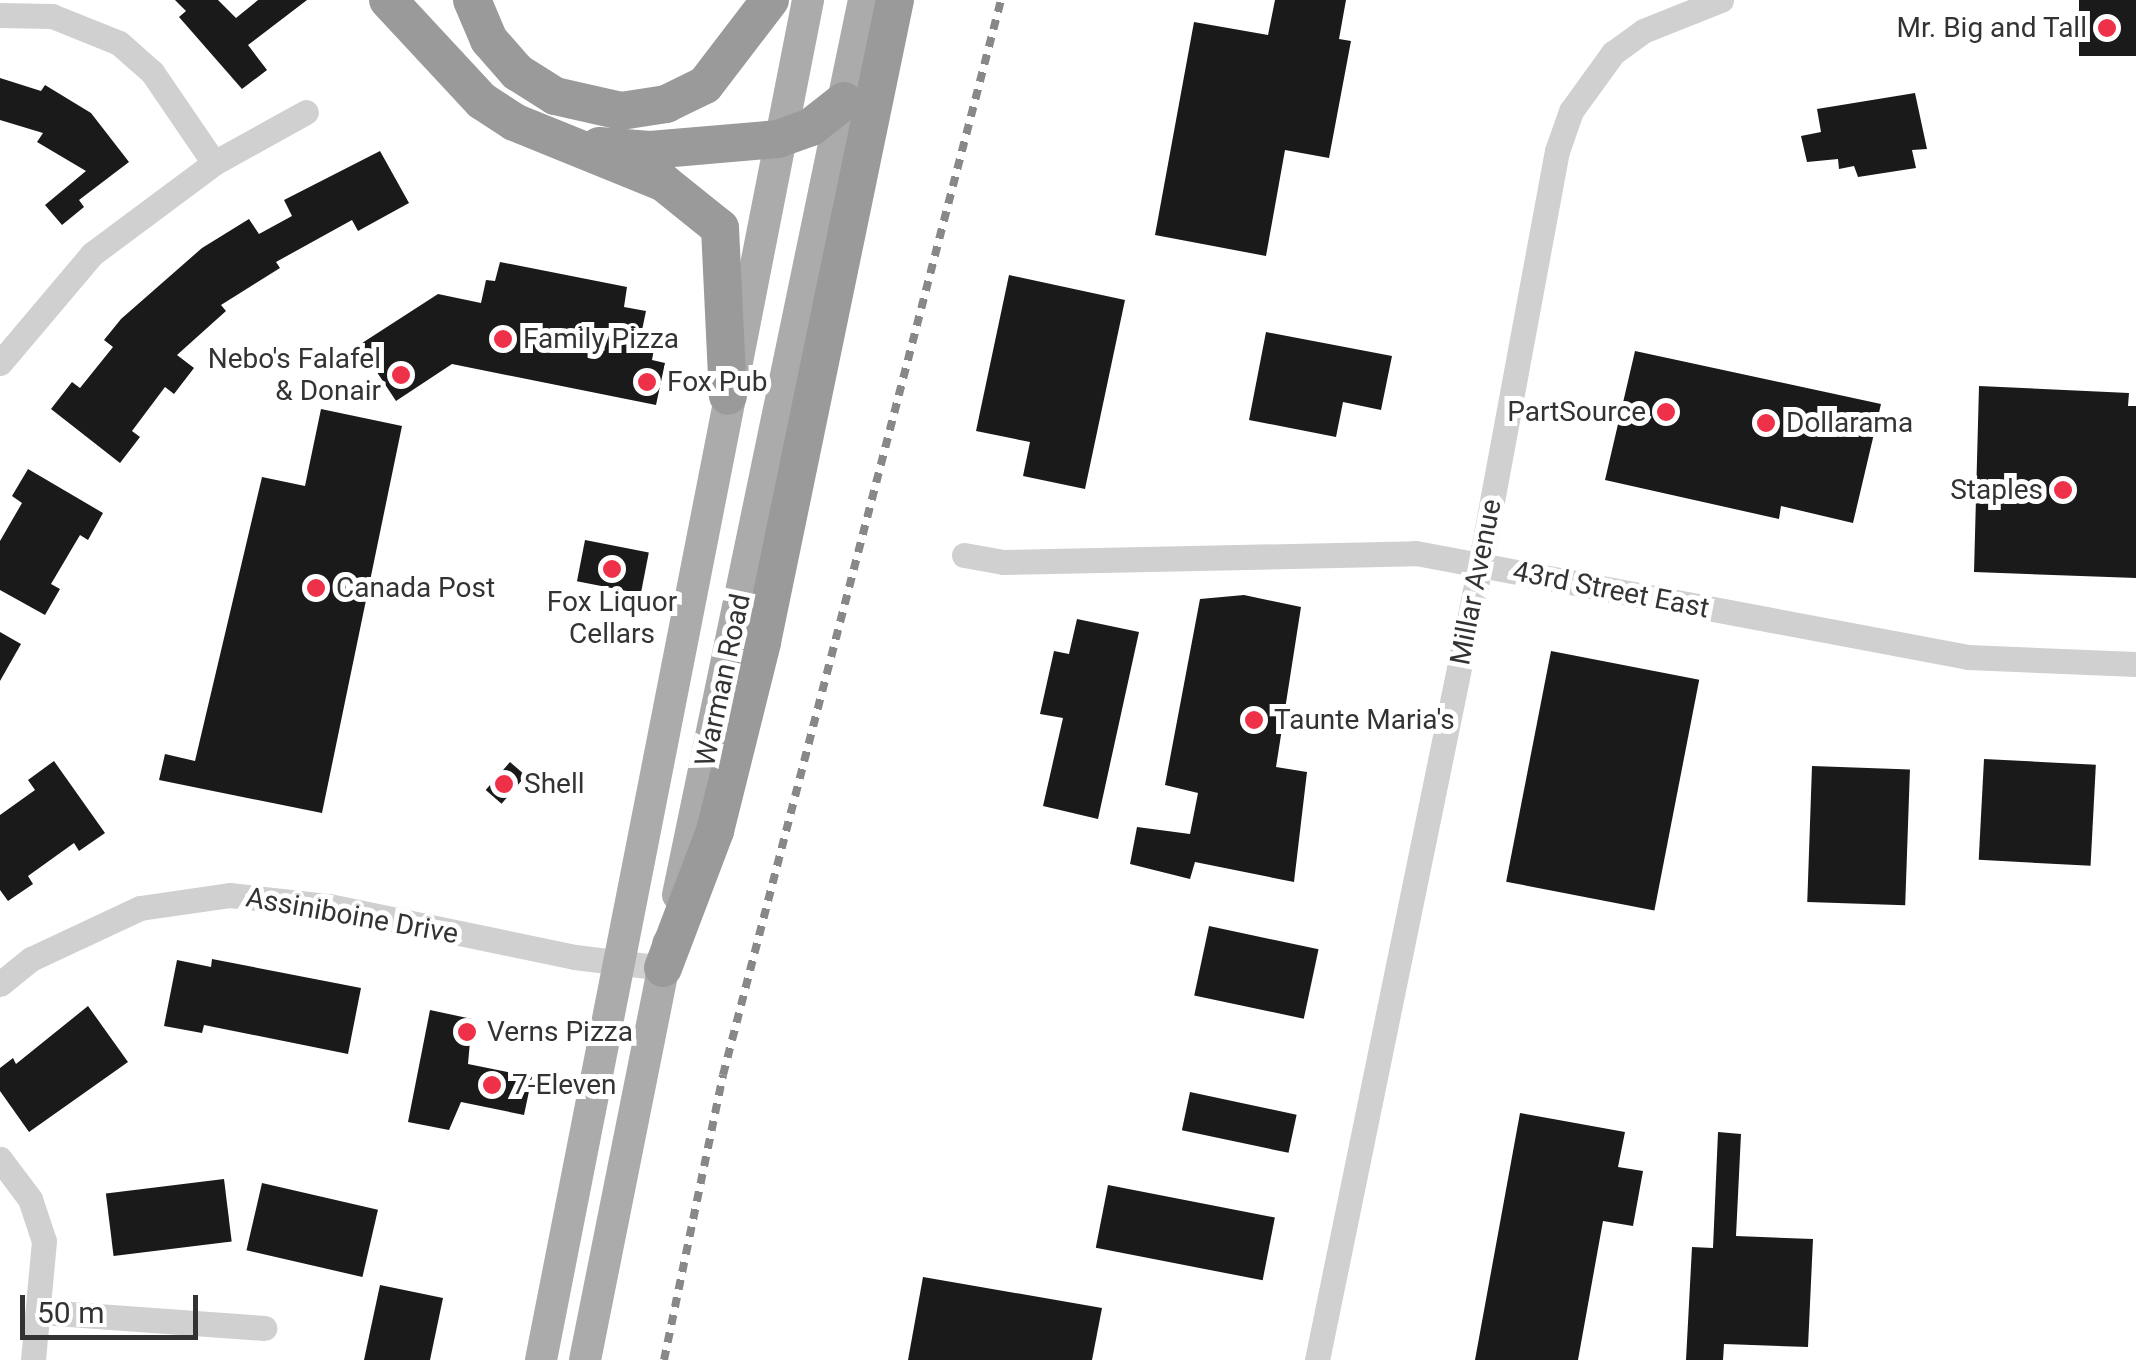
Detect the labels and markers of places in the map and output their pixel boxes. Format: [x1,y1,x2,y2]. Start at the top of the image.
place label: Mr. Big and Tall [1896,11,2087,45]
marker: Mr. Big and Tall [2096,17,2118,39]
place label: Family Pizza [523,322,679,356]
marker: Family Pizza [492,328,514,350]
place label: Nebo's Falafel & Donair [208,342,381,408]
marker: Nebo's Falafel & Donair [390,364,412,386]
place label: Fox Pub [667,365,768,399]
marker: Fox Pub [636,371,658,393]
place label: PartSource [1507,395,1646,429]
marker: PartSource [1655,401,1677,423]
place label: Dollarama [1786,406,1913,440]
marker: Dollarama [1755,412,1777,434]
place label: Staples [1950,473,2043,507]
marker: Staples [2052,479,2074,501]
marker: Fox Liquor Cellars [601,558,623,580]
place label: Canada Post [336,571,495,605]
marker: Canada Post [305,577,327,599]
place label: Fox Liquor Cellars [547,585,677,651]
place label: Taunte Maria's [1274,703,1455,737]
marker: Taunte Maria's [1243,709,1265,731]
place label: Shell [524,767,585,801]
marker: Shell [493,773,515,795]
place label: Verns Pizza [487,1015,633,1049]
marker: Verns Pizza [456,1021,478,1043]
place label: 7-Eleven [512,1068,617,1102]
marker: 7-Eleven [481,1074,503,1096]

